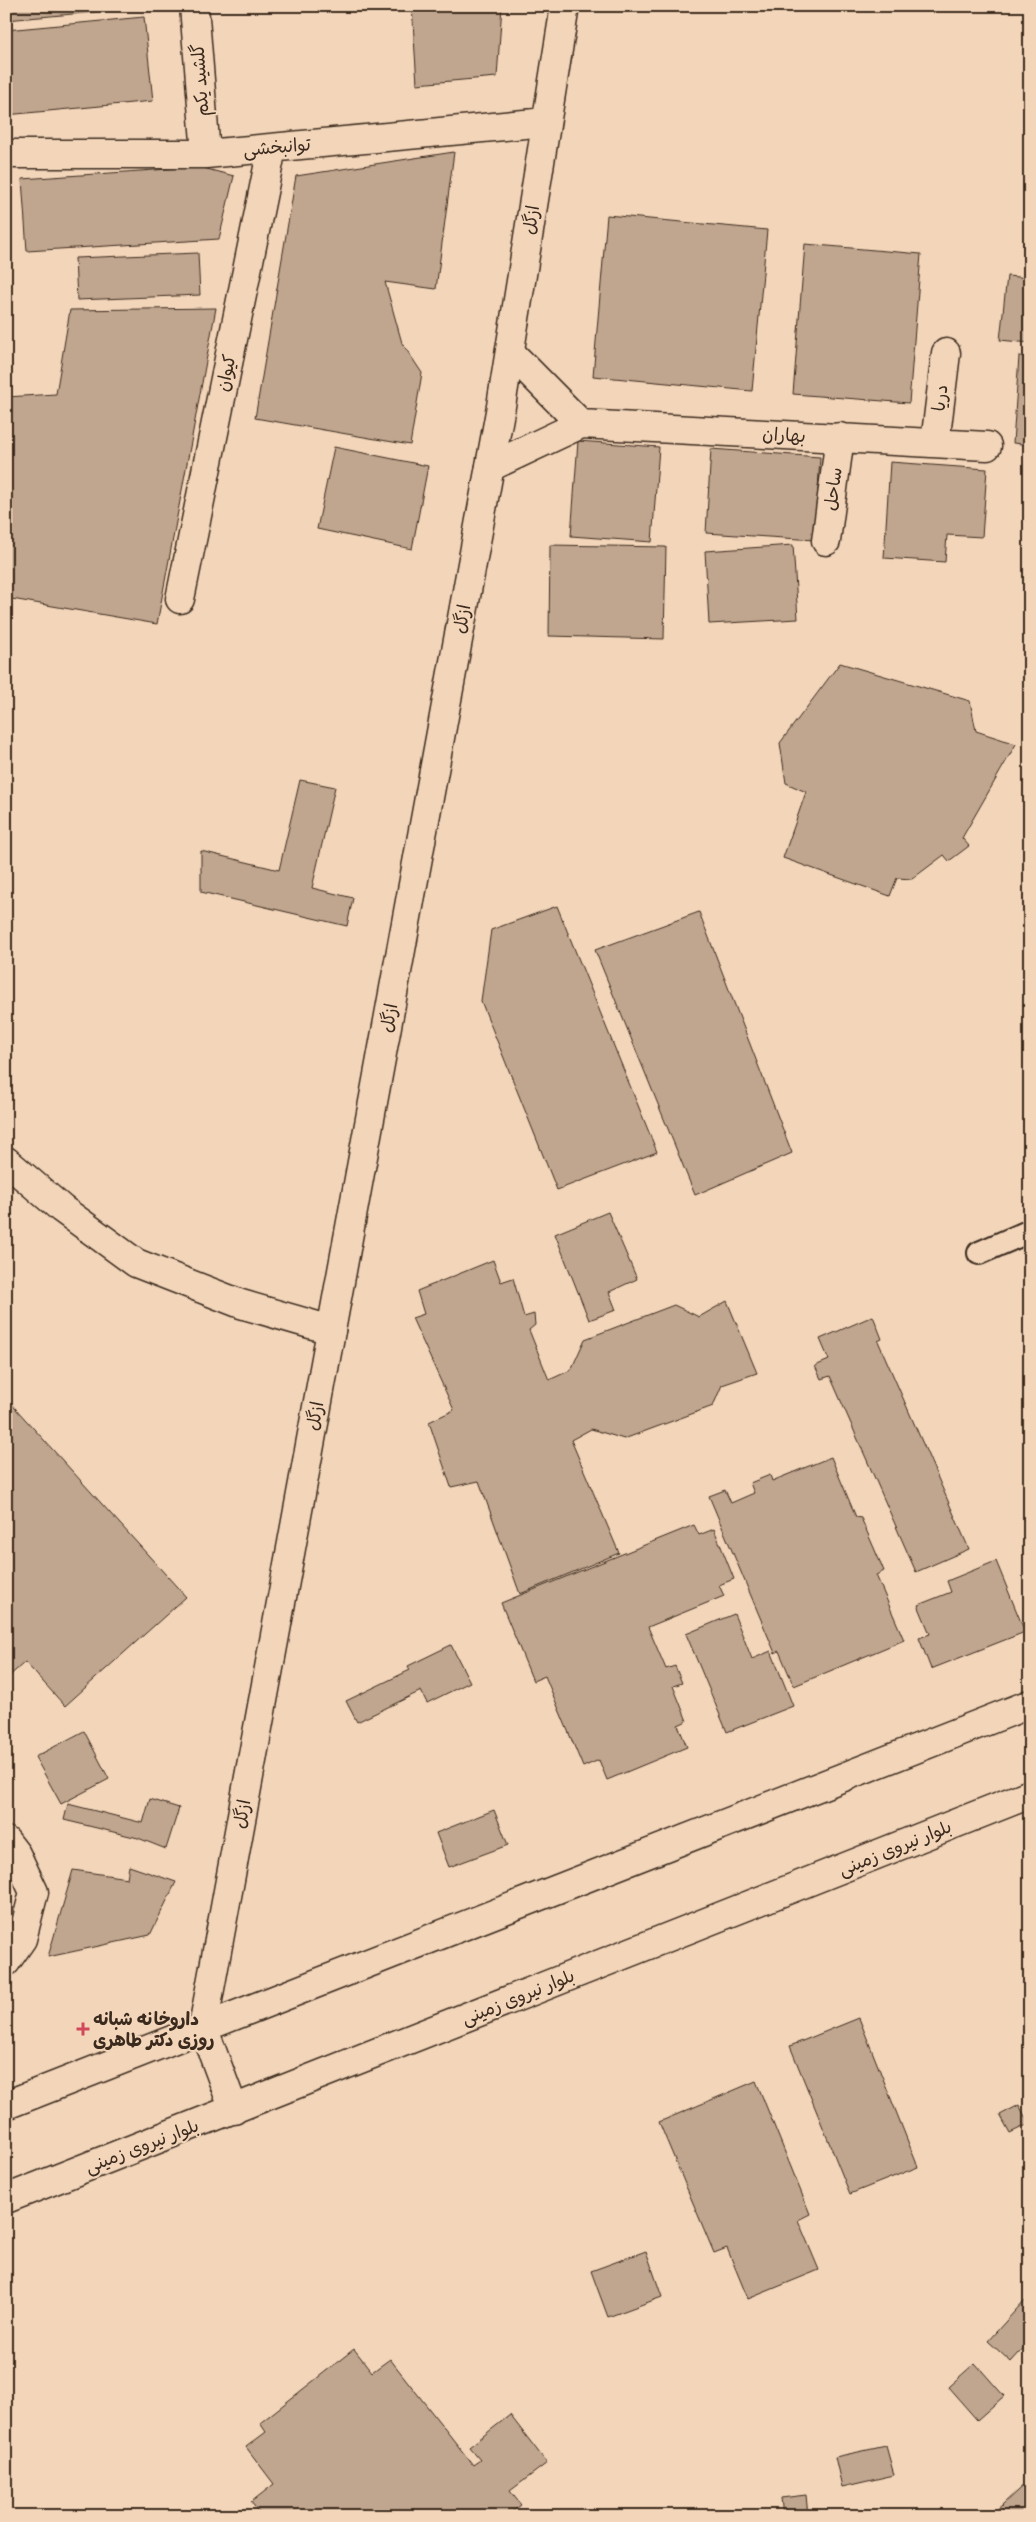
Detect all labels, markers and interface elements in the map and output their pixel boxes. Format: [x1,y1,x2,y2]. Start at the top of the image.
street label: گلشيد يكم [186,42,218,117]
street label: توانبخشی [242,133,313,165]
street label: ازگل [518,204,548,237]
street label: کیوان [211,352,245,394]
street label: دریا [927,383,957,413]
street label: بهاران [762,423,806,451]
street label: ساحل [819,466,851,513]
street label: ازگل [449,603,479,636]
street label: ازگل [376,1002,406,1035]
street label: ازگل [302,1400,332,1433]
street label: ازگل [229,1798,259,1831]
street label: بلوار نیروی زمینی [835,1815,956,1884]
street label: بلوار نیروی زمینی [458,1964,579,2033]
place label: داروخانه شبانه روزی دکتر طاهری [93,2008,214,2055]
marker: داروخانه شبانه روزی دکتر طاهری [77,2023,89,2035]
street label: بلوار نیروی زمینی [82,2114,203,2182]

